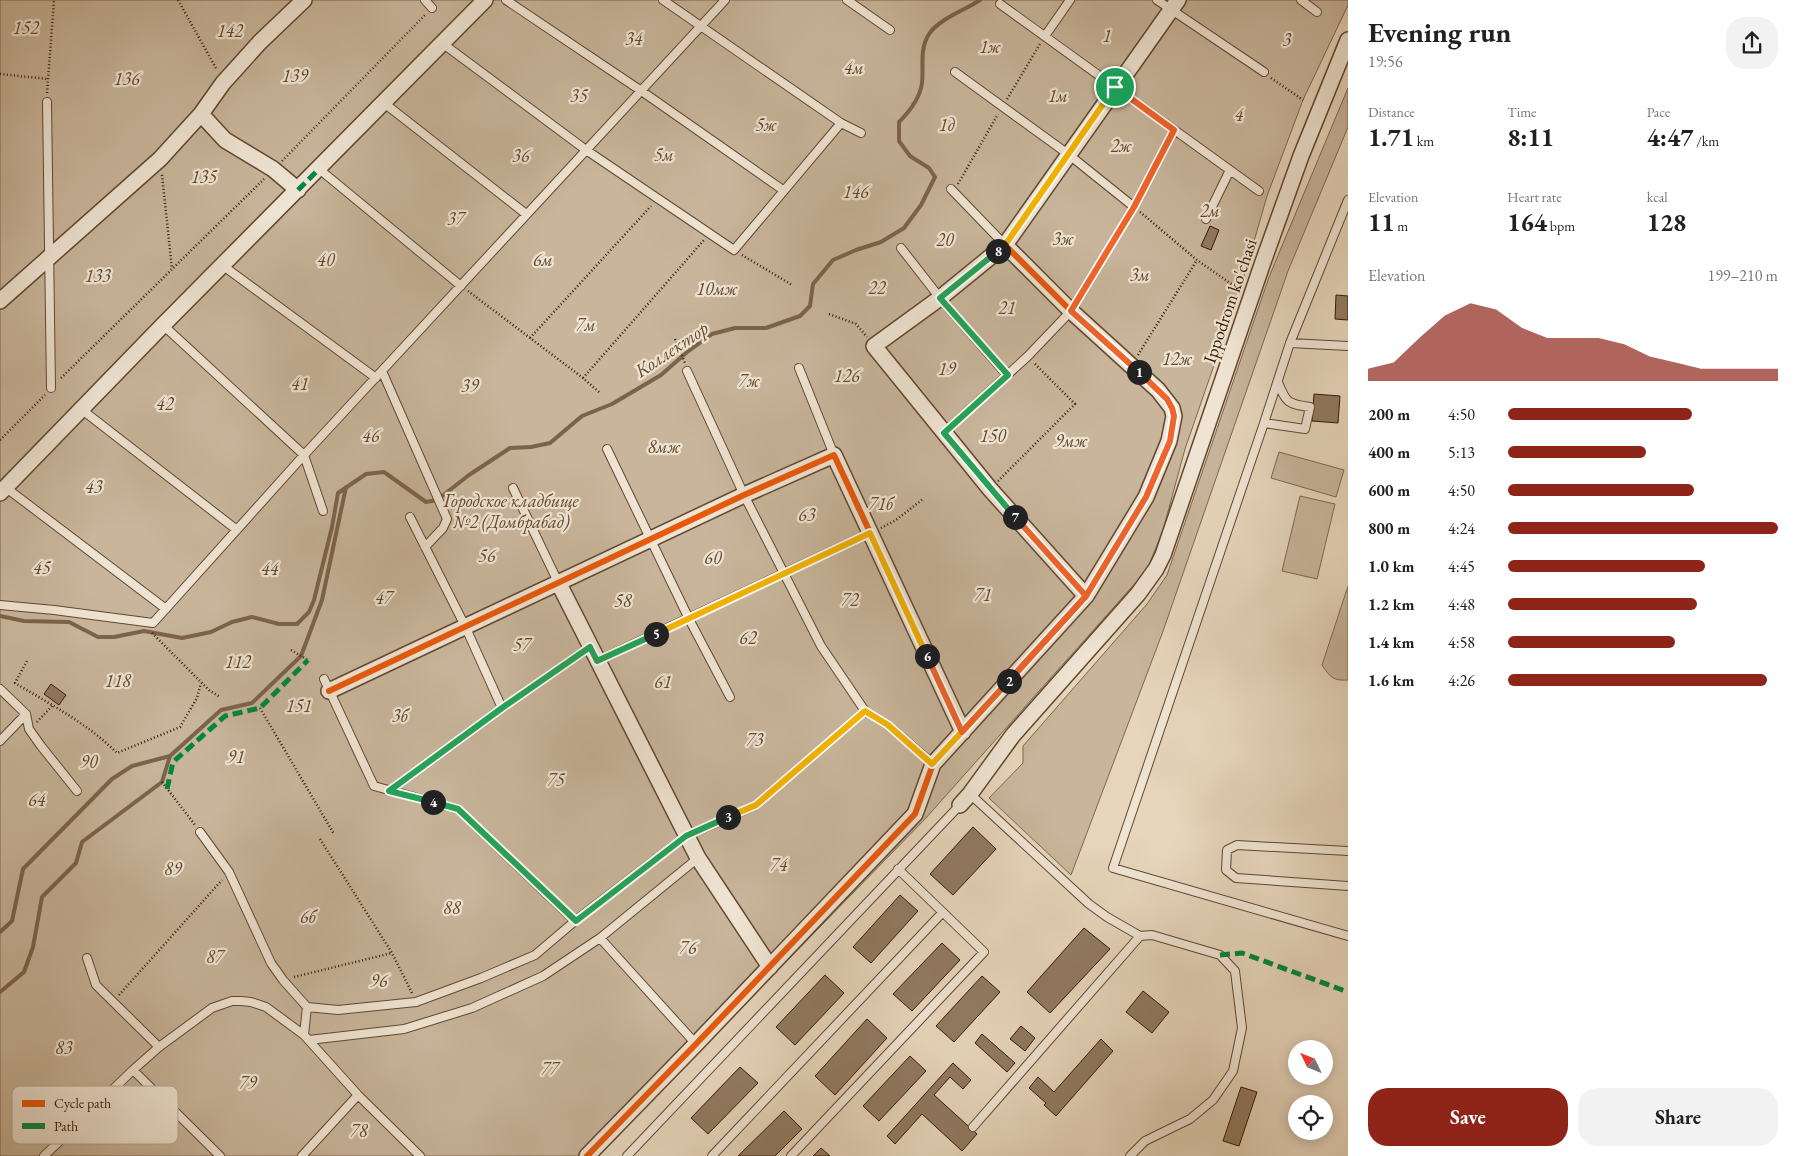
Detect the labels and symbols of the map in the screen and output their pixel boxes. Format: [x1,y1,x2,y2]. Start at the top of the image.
park label: 152 [13,16,40,39]
park label: 142 [217,19,244,42]
park label: 1 [1103,24,1111,47]
park label: 34 [625,27,643,50]
park label: 3 [1283,28,1292,51]
park label: 1ж [979,35,1001,58]
park label: 4м [844,56,864,79]
park label: 139 [282,64,309,87]
pin [1094,66,1136,108]
park label: 136 [114,67,142,90]
park label: 35 [570,84,589,107]
park label: 1м [1048,84,1068,107]
park label: 4 [1235,103,1244,126]
park label: 5ж [755,113,777,136]
park label: 1д [939,113,956,136]
park label: 2ж [1110,134,1132,157]
park label: 5м [654,143,674,166]
park label: 36 [512,144,532,167]
park label: 135 [191,165,218,188]
park label: 146 [843,180,871,203]
park label: 2м [1200,199,1220,222]
park label: 37 [447,207,467,230]
park label: 3ж [1052,227,1074,250]
park label: 20 [936,228,955,251]
street label: Ippodrom ko'chasi [1197,235,1262,366]
pin: 8 [986,238,1010,264]
park label: 40 [317,248,336,271]
park label: 6м [533,248,553,271]
park label: 3м [1130,263,1150,286]
park label: 133 [85,264,111,287]
park label: 22 [868,276,887,299]
park label: 10мж [696,277,738,300]
park label: 21 [998,296,1016,319]
park label: 7м [576,313,596,336]
water label: Коллектор [629,315,714,384]
park label: 12ж [1162,347,1192,370]
park label: 19 [938,357,957,380]
pin: 1 [1126,360,1152,384]
park label: 126 [834,364,862,387]
park label: 7ж [738,369,760,392]
park label: 41 [291,372,309,395]
park label: 39 [461,374,480,397]
park label: 42 [156,392,175,415]
park label: 46 [362,424,382,447]
park label: 150 [980,424,1007,447]
park label: 9мж [1054,429,1088,452]
park label: 8мж [648,435,681,458]
park label: 43 [85,475,103,498]
park label: Городское кладбище №2 (Домбрабад) [442,489,580,534]
park label: 71б [869,492,896,515]
park label: 63 [798,503,816,526]
pin: 7 [1002,504,1028,530]
park label: 56 [478,544,498,567]
park label: 60 [704,546,723,569]
park label: 45 [33,556,52,579]
park label: 44 [261,557,279,580]
park label: 71 [974,583,992,606]
park label: 47 [375,586,395,609]
park label: 72 [841,588,860,611]
park label: 58 [614,589,633,612]
pin: 5 [644,622,668,646]
park label: 62 [739,626,758,649]
park label: 57 [513,633,533,656]
pin: 6 [914,644,940,668]
park label: 112 [225,650,252,673]
pin: 2 [996,668,1022,694]
park label: 118 [105,669,132,692]
park label: 61 [654,670,672,693]
park label: 151 [286,694,312,717]
park label: 3б [392,704,411,727]
park label: 73 [746,728,764,751]
park label: 91 [226,745,245,768]
park label: 90 [79,750,99,773]
park label: 75 [547,768,566,791]
park label: 64 [28,788,46,811]
pin: 4 [420,790,446,814]
pin: 3 [716,804,740,830]
park label: 74 [770,853,788,876]
park label: 89 [164,857,183,880]
park label: 88 [443,896,462,919]
park label: 6б [300,905,319,928]
park label: 76 [679,936,699,959]
park label: 87 [206,945,226,968]
park label: 96 [369,969,390,992]
park label: 83 [55,1036,73,1059]
north arrow [1288,1040,1332,1085]
park label: 77 [541,1057,561,1080]
park label: 79 [239,1071,258,1094]
legend [12,1086,178,1144]
text: Cycle path [54,1094,111,1112]
text: Path [54,1117,78,1135]
park label: 78 [350,1119,369,1142]

